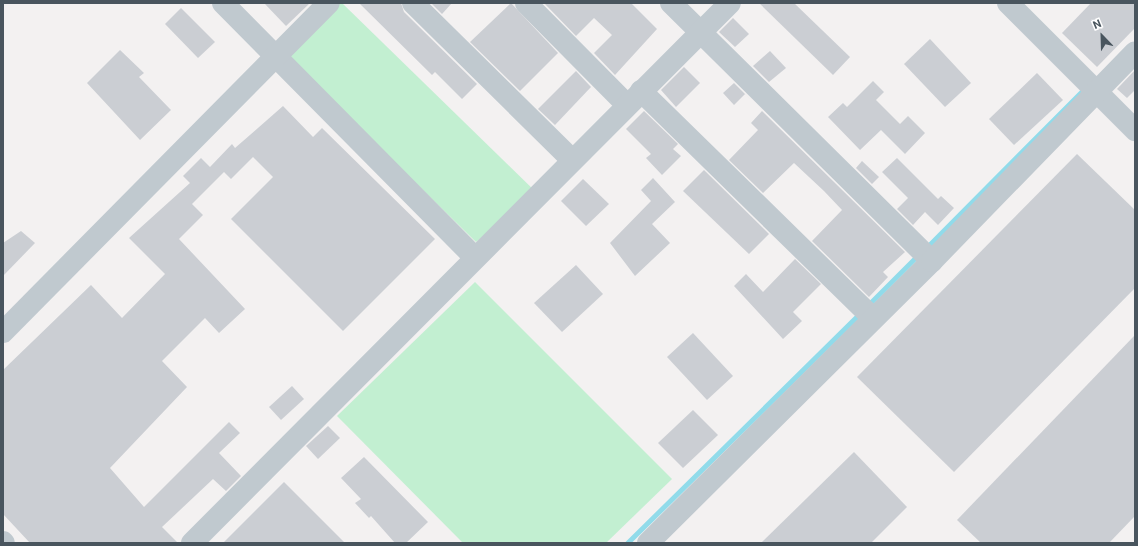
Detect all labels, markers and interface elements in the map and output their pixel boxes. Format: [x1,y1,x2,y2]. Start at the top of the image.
north arrow [1082,16,1122,56]
text: N [1091,17,1103,32]

